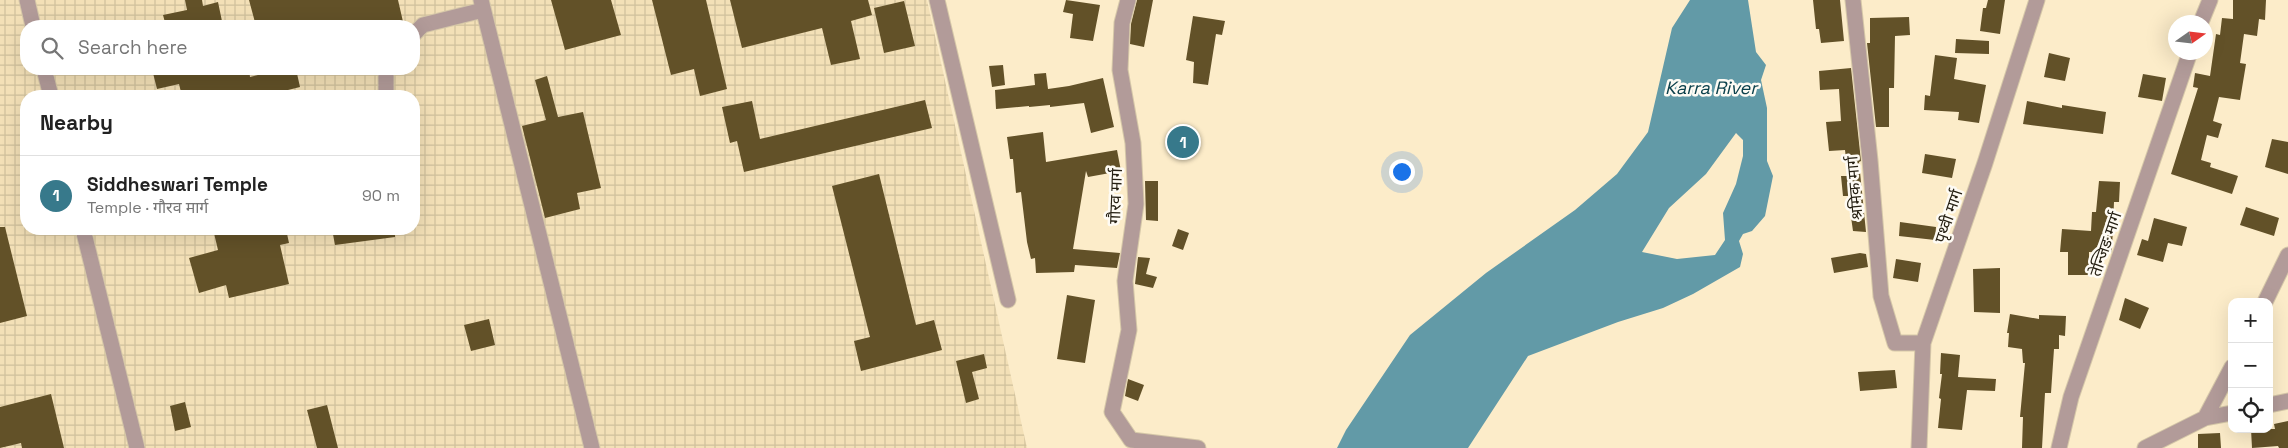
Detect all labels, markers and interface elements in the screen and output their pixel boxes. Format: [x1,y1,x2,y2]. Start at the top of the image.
north arrow [2168,15,2213,60]
search box [20,20,420,75]
icon: search [38,34,66,62]
text: Search here [78,35,188,60]
water label: Karra River [1665,76,1759,99]
text: Nearby [40,109,113,136]
pin: 1 [1167,123,1199,161]
street label: श्रमिक मार्ग [1841,154,1868,221]
your location [1389,159,1415,185]
street label: गौरव मार्ग [1104,167,1127,224]
text: Siddheswari Temple [87,172,268,197]
text: 1 [52,185,60,206]
text: 90 m [362,185,400,206]
street label: पृथ्वी मार्ग [1930,186,1968,246]
text: Temple · गौरव मार्ग [87,197,208,218]
street label: तेन्जिङ मार्ग [2085,208,2127,279]
map controls [2228,298,2273,433]
button: + [2228,298,2273,343]
button: − [2228,343,2273,388]
button: locate [2228,388,2273,433]

